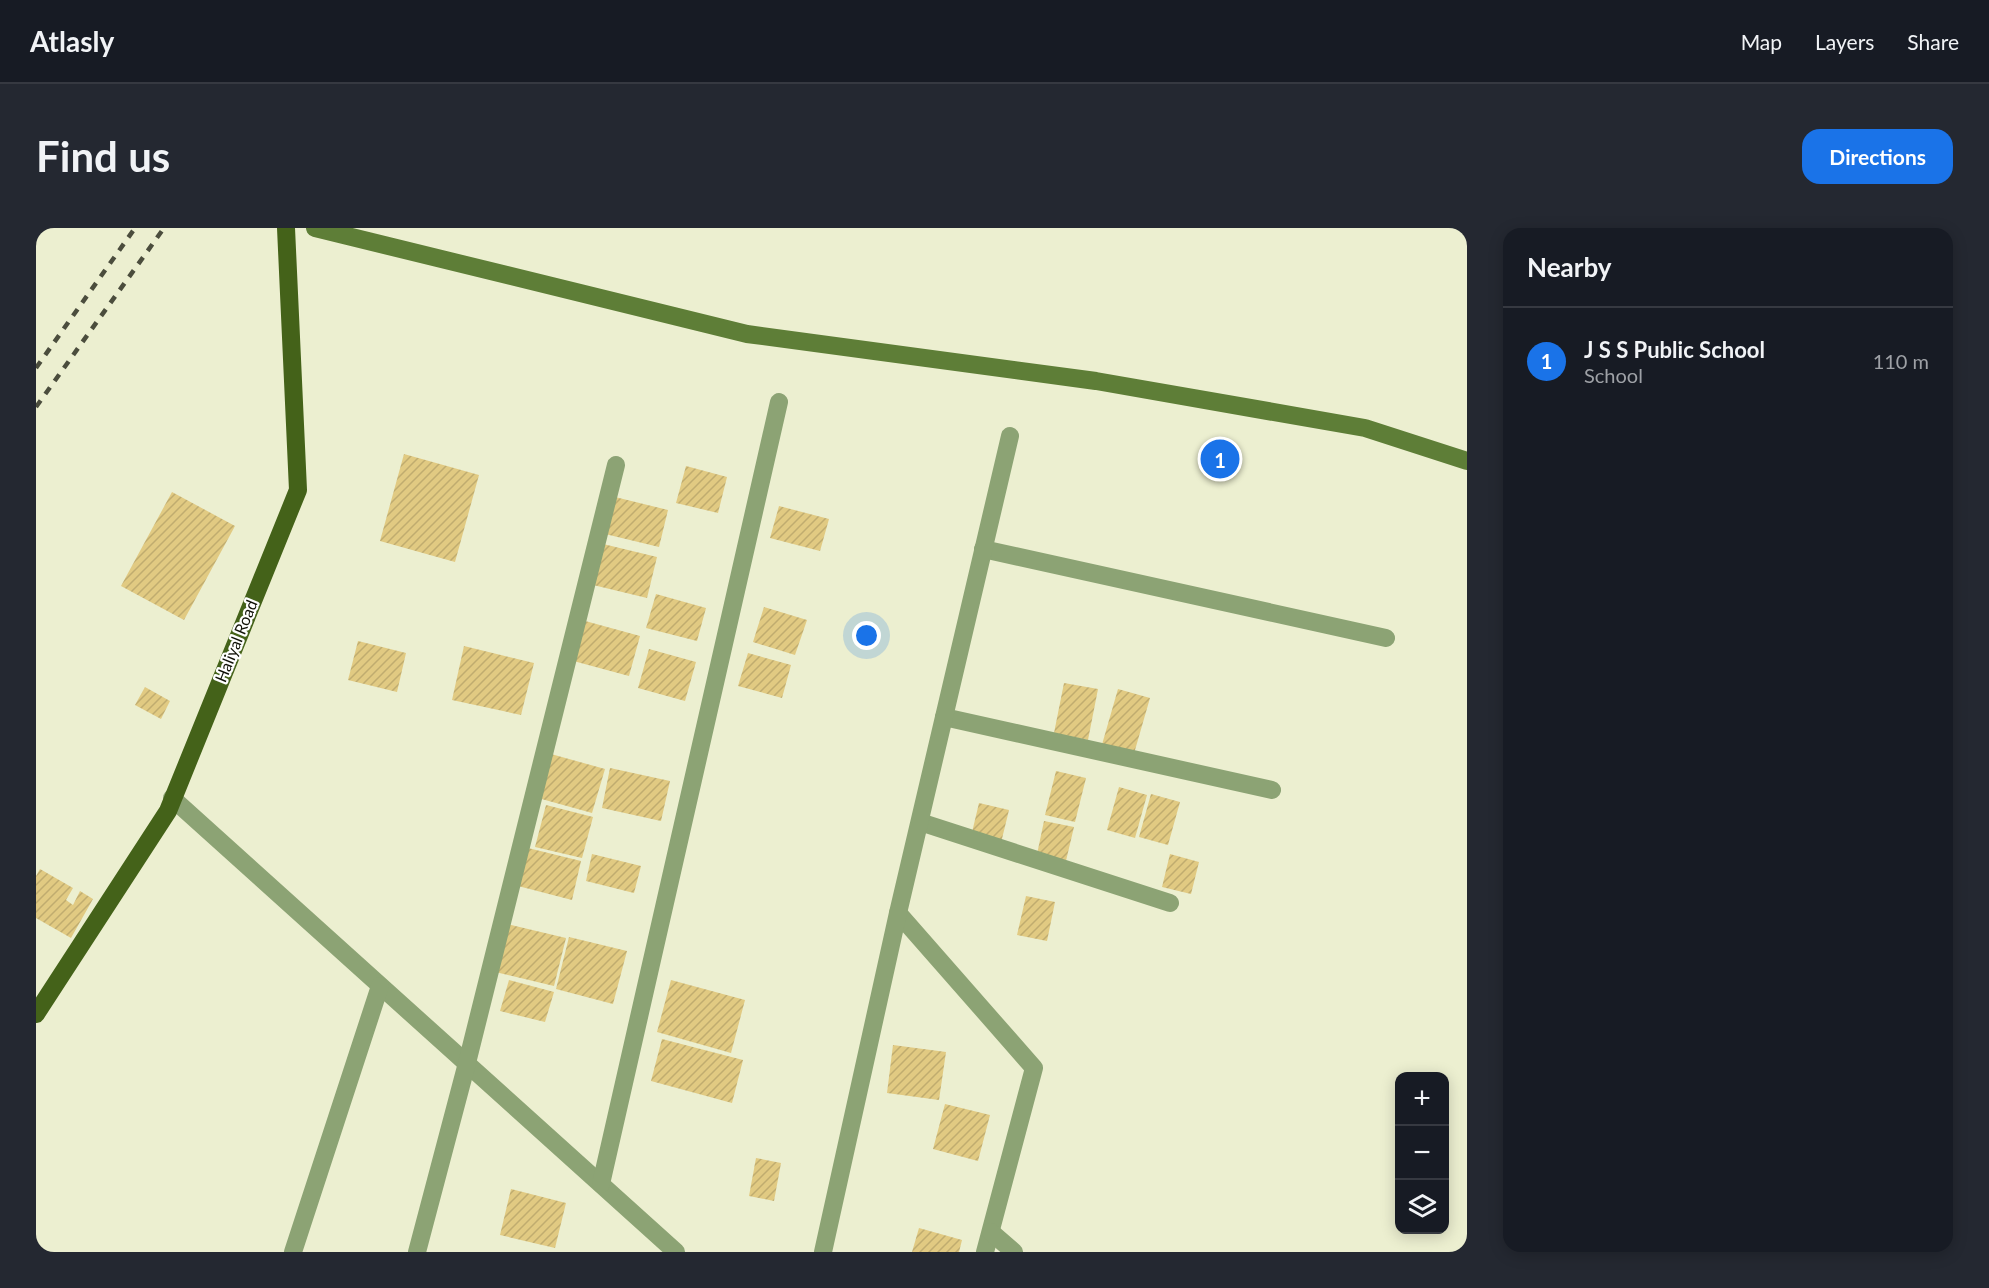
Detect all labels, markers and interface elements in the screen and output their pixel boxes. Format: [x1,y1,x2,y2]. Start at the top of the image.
text: Atlasly [30,24,114,58]
text: Map [1741,29,1782,54]
text: Layers [1815,29,1874,54]
text: Share [1907,29,1959,54]
button: Directions [1802,129,1953,184]
text: Find us [36,131,170,181]
text: Nearby [1527,251,1612,283]
text: J S S Public School [1584,336,1765,363]
text: 1 [1541,349,1552,373]
text: 110 m [1873,349,1929,373]
text: School [1584,363,1643,387]
pin: 1 [1200,436,1240,482]
street label: Haliyal Road [210,597,261,685]
your location [852,621,881,650]
map controls [1395,1072,1449,1234]
button: + [1395,1072,1449,1126]
button: − [1395,1126,1449,1180]
button: layers [1395,1180,1449,1234]

